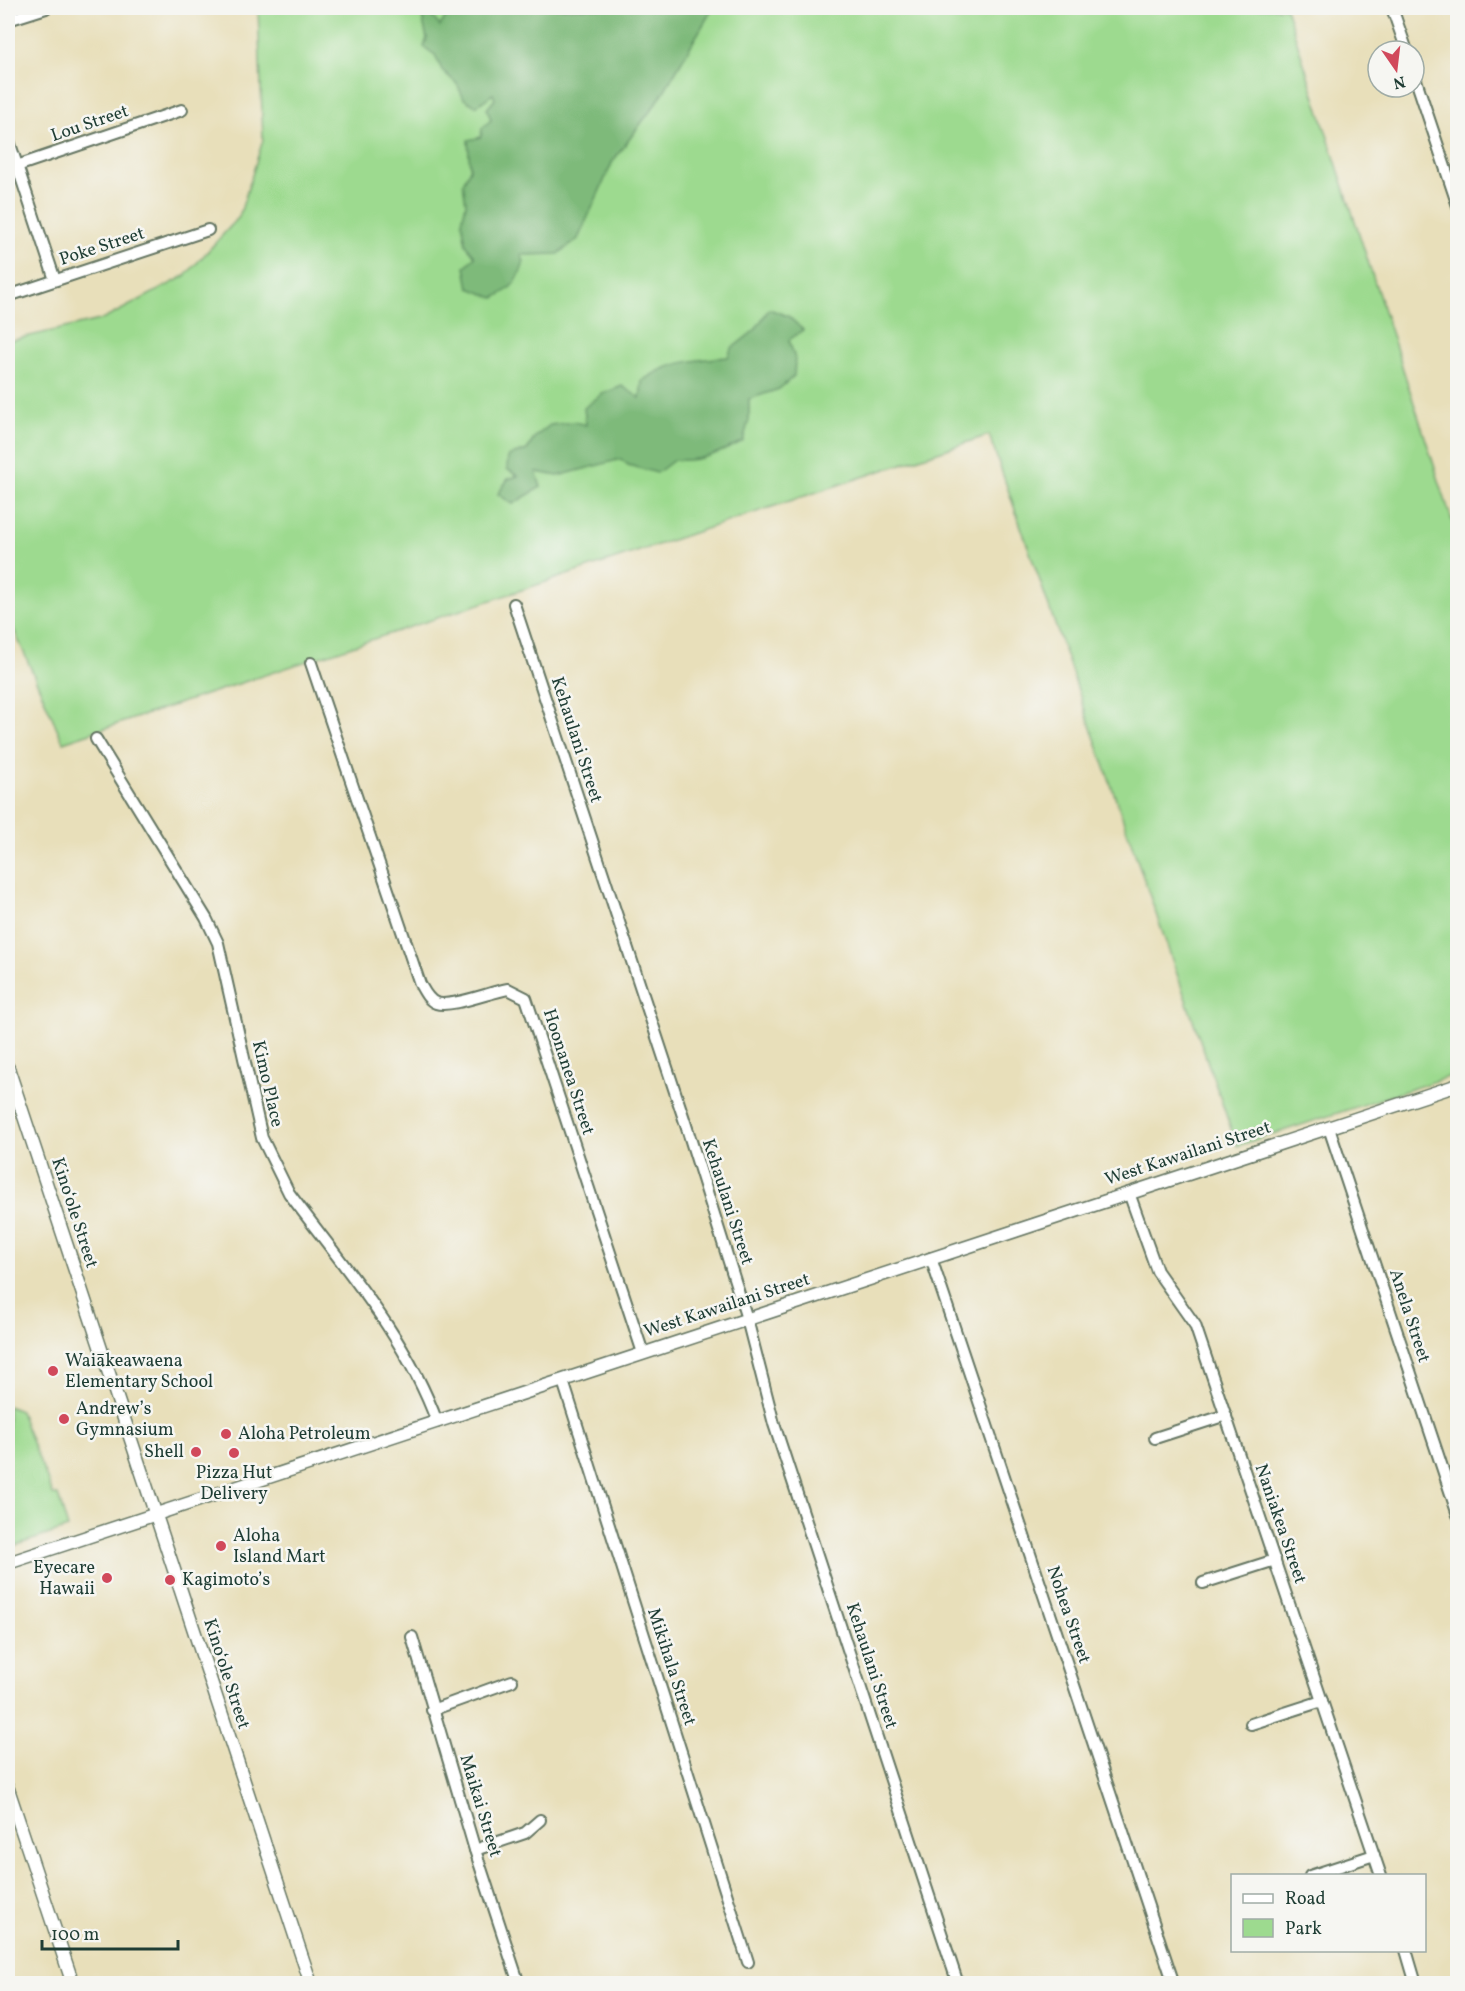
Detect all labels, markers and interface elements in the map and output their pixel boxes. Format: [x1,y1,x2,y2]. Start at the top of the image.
north arrow [1366,39,1426,99]
text: N [1390,70,1407,94]
street label: Lou Street [48,99,132,149]
street label: Poke Street [56,221,148,273]
street label: Kehaulani Street [544,674,608,806]
street label: Hoonanea Street [536,1006,600,1138]
street label: Kimo Place [245,1038,289,1130]
street label: West Kawailani Street [1102,1115,1274,1193]
street label: Kehaulani Street [695,1136,759,1268]
street label: Kinoʻole Street [44,1155,104,1271]
street label: Anela Street [1382,1266,1436,1366]
street label: West Kawailani Street [641,1267,813,1345]
place label: Waiākeawaena Elementary School [65,1349,213,1395]
marker: Waiākeawaena Elementary School [46,1364,60,1378]
place label: Andrew’s Gymnasium [76,1397,174,1443]
marker: Andrew’s Gymnasium [57,1412,71,1426]
place label: Aloha Petroleum [238,1422,371,1447]
marker: Aloha Petroleum [219,1427,233,1441]
place label: Shell [144,1440,184,1465]
marker: Shell [189,1445,203,1459]
marker: Pizza Hut Delivery [227,1446,241,1460]
place label: Pizza Hut Delivery [196,1461,272,1507]
street label: Naniakea Street [1248,1461,1312,1587]
place label: Aloha Island Mart [233,1524,326,1570]
marker: Aloha Island Mart [214,1539,228,1553]
place label: Eyecare Hawaii [33,1556,95,1602]
street label: Nohea Street [1040,1563,1096,1667]
place label: Kagimoto’s [182,1568,270,1593]
marker: Eyecare Hawaii [100,1571,114,1585]
marker: Kagimoto’s [163,1573,177,1587]
street label: Kehaulani Street [839,1600,903,1732]
street label: Mikihala Street [640,1605,702,1729]
street label: Kinoʻole Street [196,1616,256,1732]
street label: Maikai Street [453,1752,507,1860]
legend [1231,1874,1426,1952]
text: Road [1285,1887,1326,1912]
scale bar [42,1913,178,1951]
text: Park [1285,1917,1322,1942]
text: 100 m [51,1923,100,1948]

